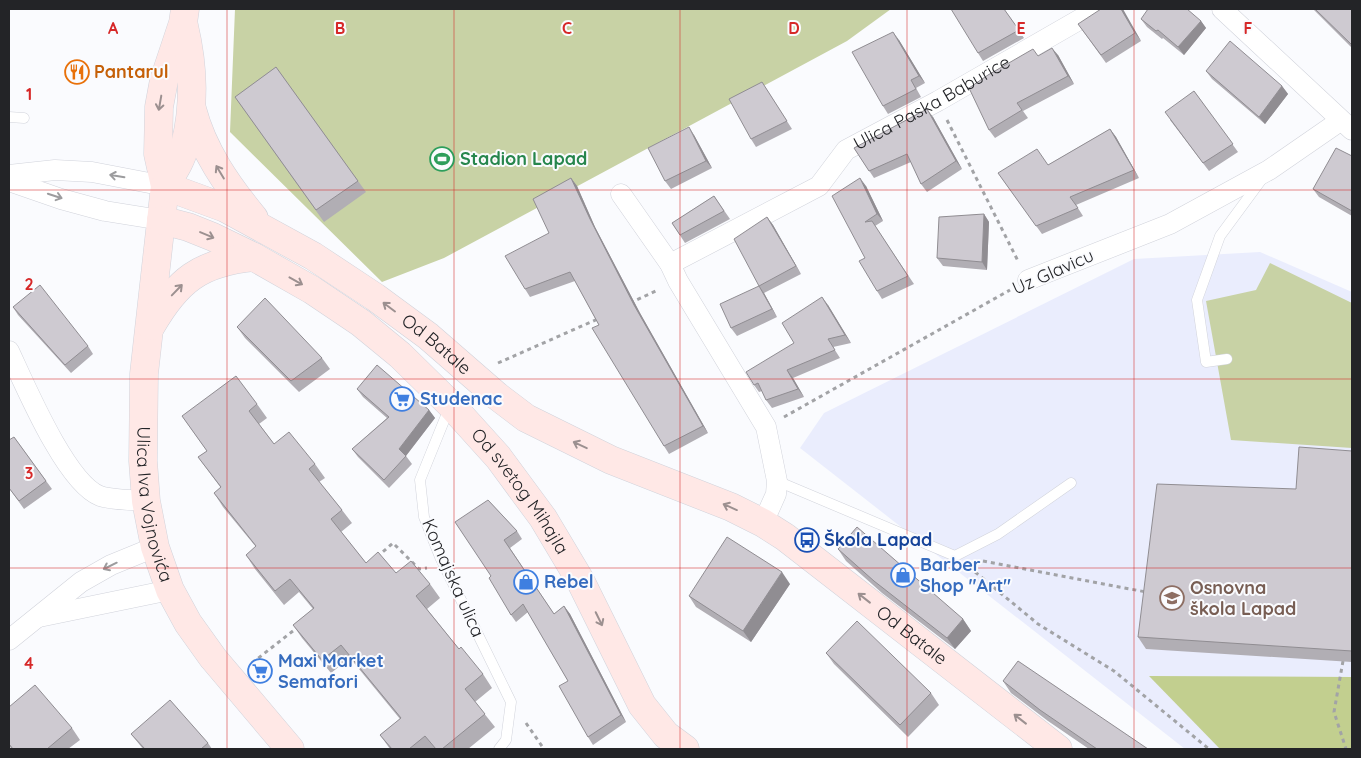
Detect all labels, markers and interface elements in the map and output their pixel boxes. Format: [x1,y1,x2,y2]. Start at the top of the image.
text: A [108,18,119,38]
text: B [335,18,345,38]
text: C [562,18,572,38]
text: D [788,18,800,38]
text: E [1016,18,1026,38]
text: F [1244,18,1253,38]
street label: Ulica Paska Baburice [849,50,1014,155]
restaurant icon: Pantarul [64,59,90,85]
place label: Pantarul [94,60,169,83]
text: 1 [26,84,32,104]
one-way arrow [154,94,164,110]
sports icon: Stadion Lapad [429,146,455,172]
place label: Stadion Lapad [460,147,587,170]
one-way arrow [215,166,225,180]
one-way arrow [110,170,126,180]
one-way arrow [47,192,63,202]
one-way arrow [199,230,214,240]
street label: Uz Glavicu [1009,243,1097,300]
text: 2 [24,274,34,294]
one-way arrow [289,276,304,286]
one-way arrow [171,284,183,296]
one-way arrow [382,302,396,312]
street label: Od Batale [397,309,476,379]
supermarket icon: Studenac [389,386,415,412]
place label: Studenac [420,387,502,410]
street label: Od svetog Mihajla [467,423,574,558]
street label: Ulica Iva Vojnovića [132,426,178,585]
one-way arrow [573,440,588,450]
text: 3 [25,463,33,483]
one-way arrow [723,501,738,511]
street label: Komajska ulica [417,515,490,641]
bus stop icon: Škola Lapad [794,527,820,553]
place label: Škola Lapad [824,528,932,551]
place label: Barber Shop "Art" [920,553,1011,597]
one-way arrow [103,562,118,571]
shop icon: Barber Shop "Art" [890,562,916,588]
shop icon: Rebel [513,569,539,595]
place label: Rebel [544,570,594,593]
place label: Osnovna škola Lapad [1190,576,1296,620]
school or university icon: Osnovna škola Lapad [1159,585,1185,611]
one-way arrow [857,593,871,603]
street label: Od Batale [872,600,952,670]
one-way arrow [594,611,604,626]
place label: Maxi Market Semafori [278,649,384,693]
text: 4 [24,653,34,673]
supermarket icon: Maxi Market Semafori [247,658,273,684]
one-way arrow [1013,714,1026,725]

